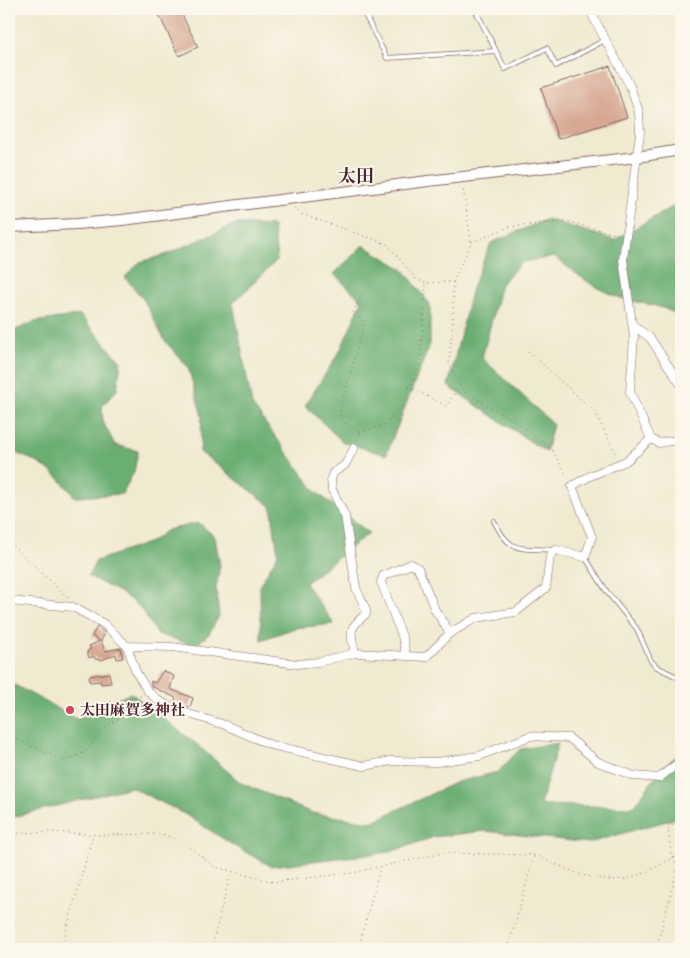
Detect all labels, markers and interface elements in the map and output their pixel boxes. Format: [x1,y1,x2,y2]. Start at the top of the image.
district label: 太田 [338,166,374,189]
place label: 太田麻賀多神社 [80,701,185,720]
marker: 太田麻賀多神社 [64,704,76,716]

